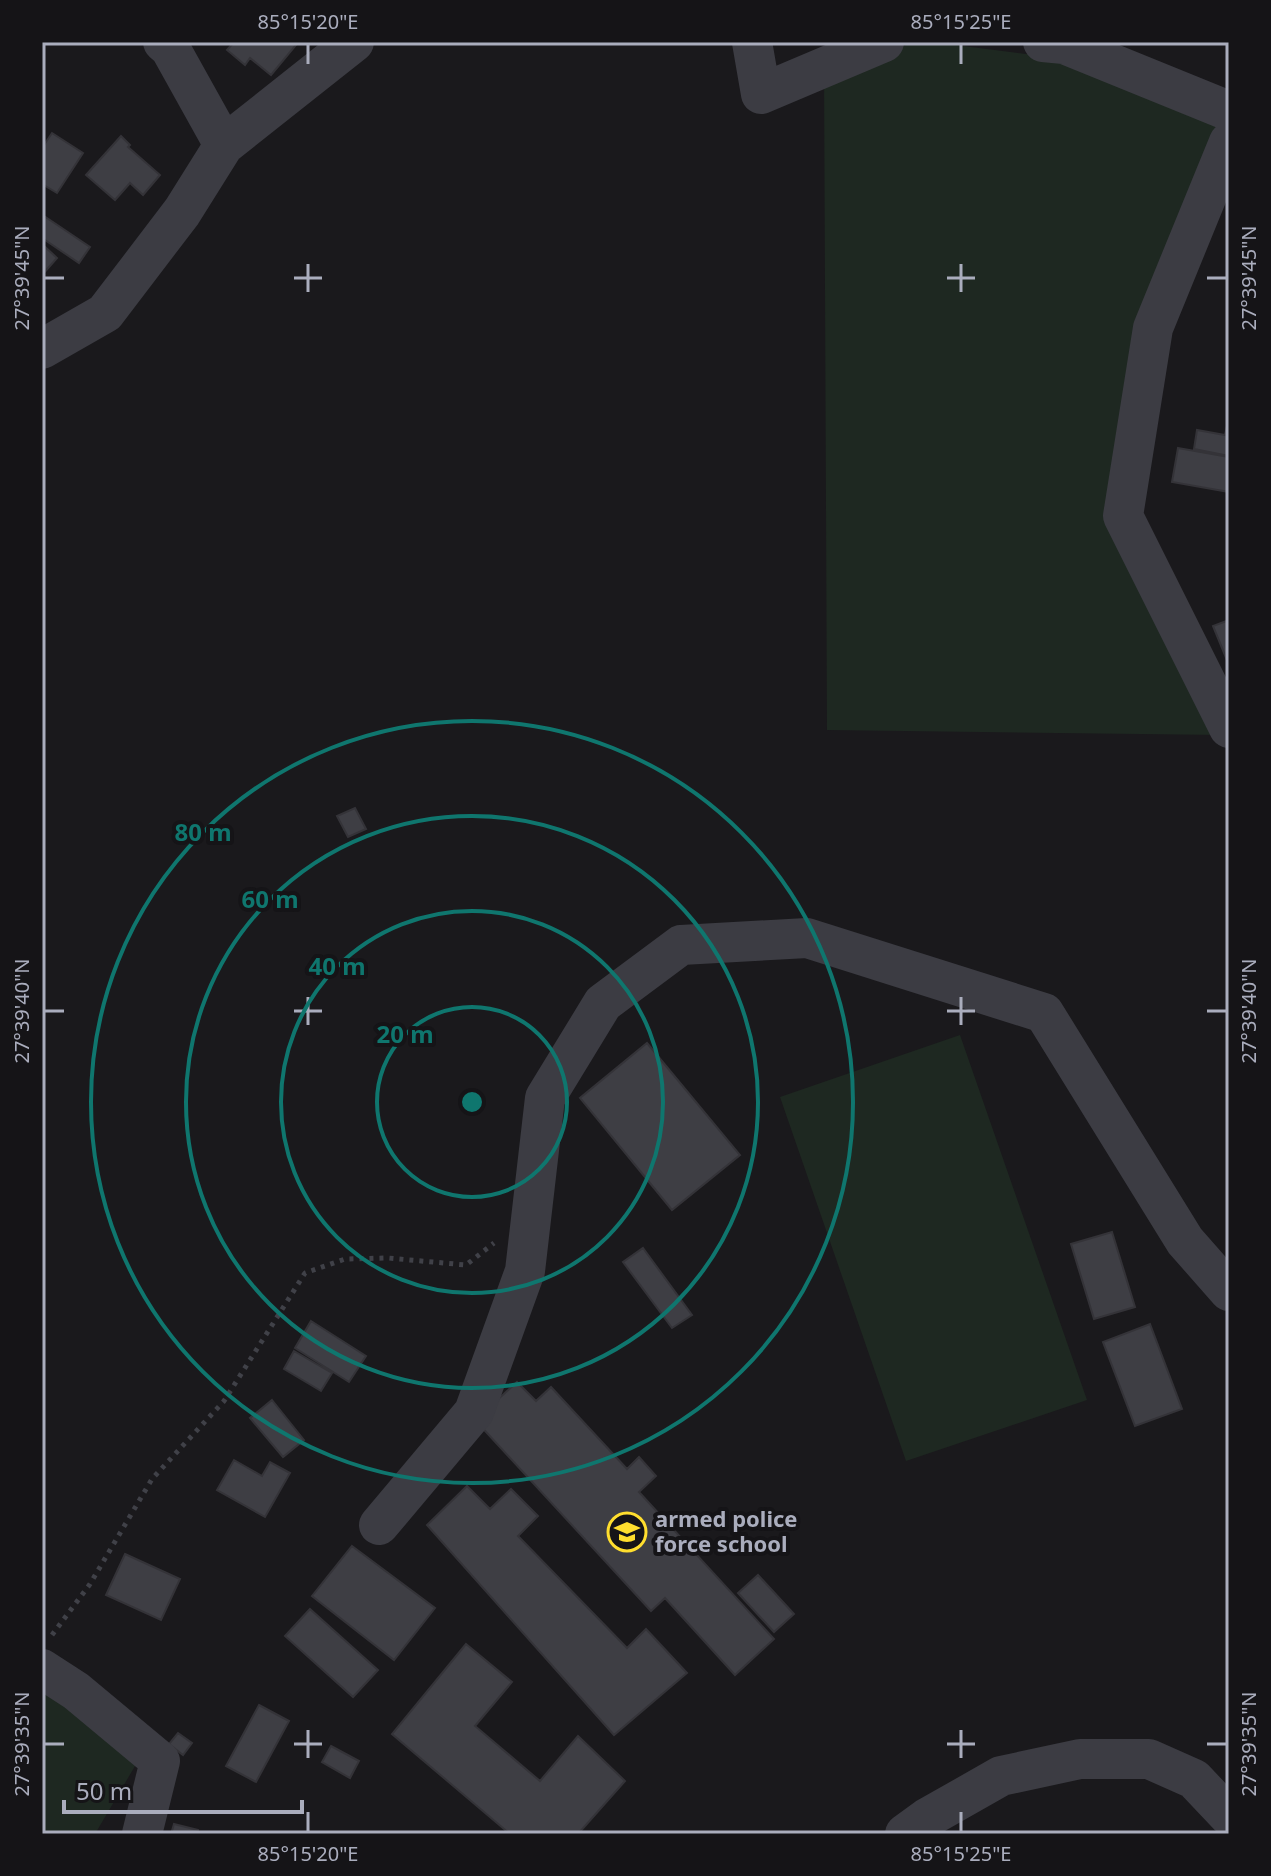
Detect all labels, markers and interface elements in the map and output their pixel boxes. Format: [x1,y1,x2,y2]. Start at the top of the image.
text: 85°15'20"E [258,8,358,35]
text: 85°15'25"E [911,8,1011,35]
text: 27°39'45"N [8,225,35,331]
text: 27°39'45"N [1235,225,1262,331]
text: 80 m [174,815,232,848]
text: 60 m [241,882,299,915]
text: 40 m [308,949,366,982]
text: 27°39'40"N [8,958,35,1064]
text: 27°39'40"N [1235,958,1262,1064]
text: 20 m [376,1017,434,1050]
centre of rings [458,1088,486,1116]
place label: armed police force school [655,1503,798,1558]
school or university icon: armed police force school [606,1511,648,1553]
text: 27°39'35"N [8,1691,35,1797]
text: 27°39'35"N [1235,1691,1262,1797]
scale bar [64,1764,302,1814]
text: 50 m [76,1774,132,1807]
text: 85°15'20"E [258,1840,358,1867]
text: 85°15'25"E [911,1840,1011,1867]

